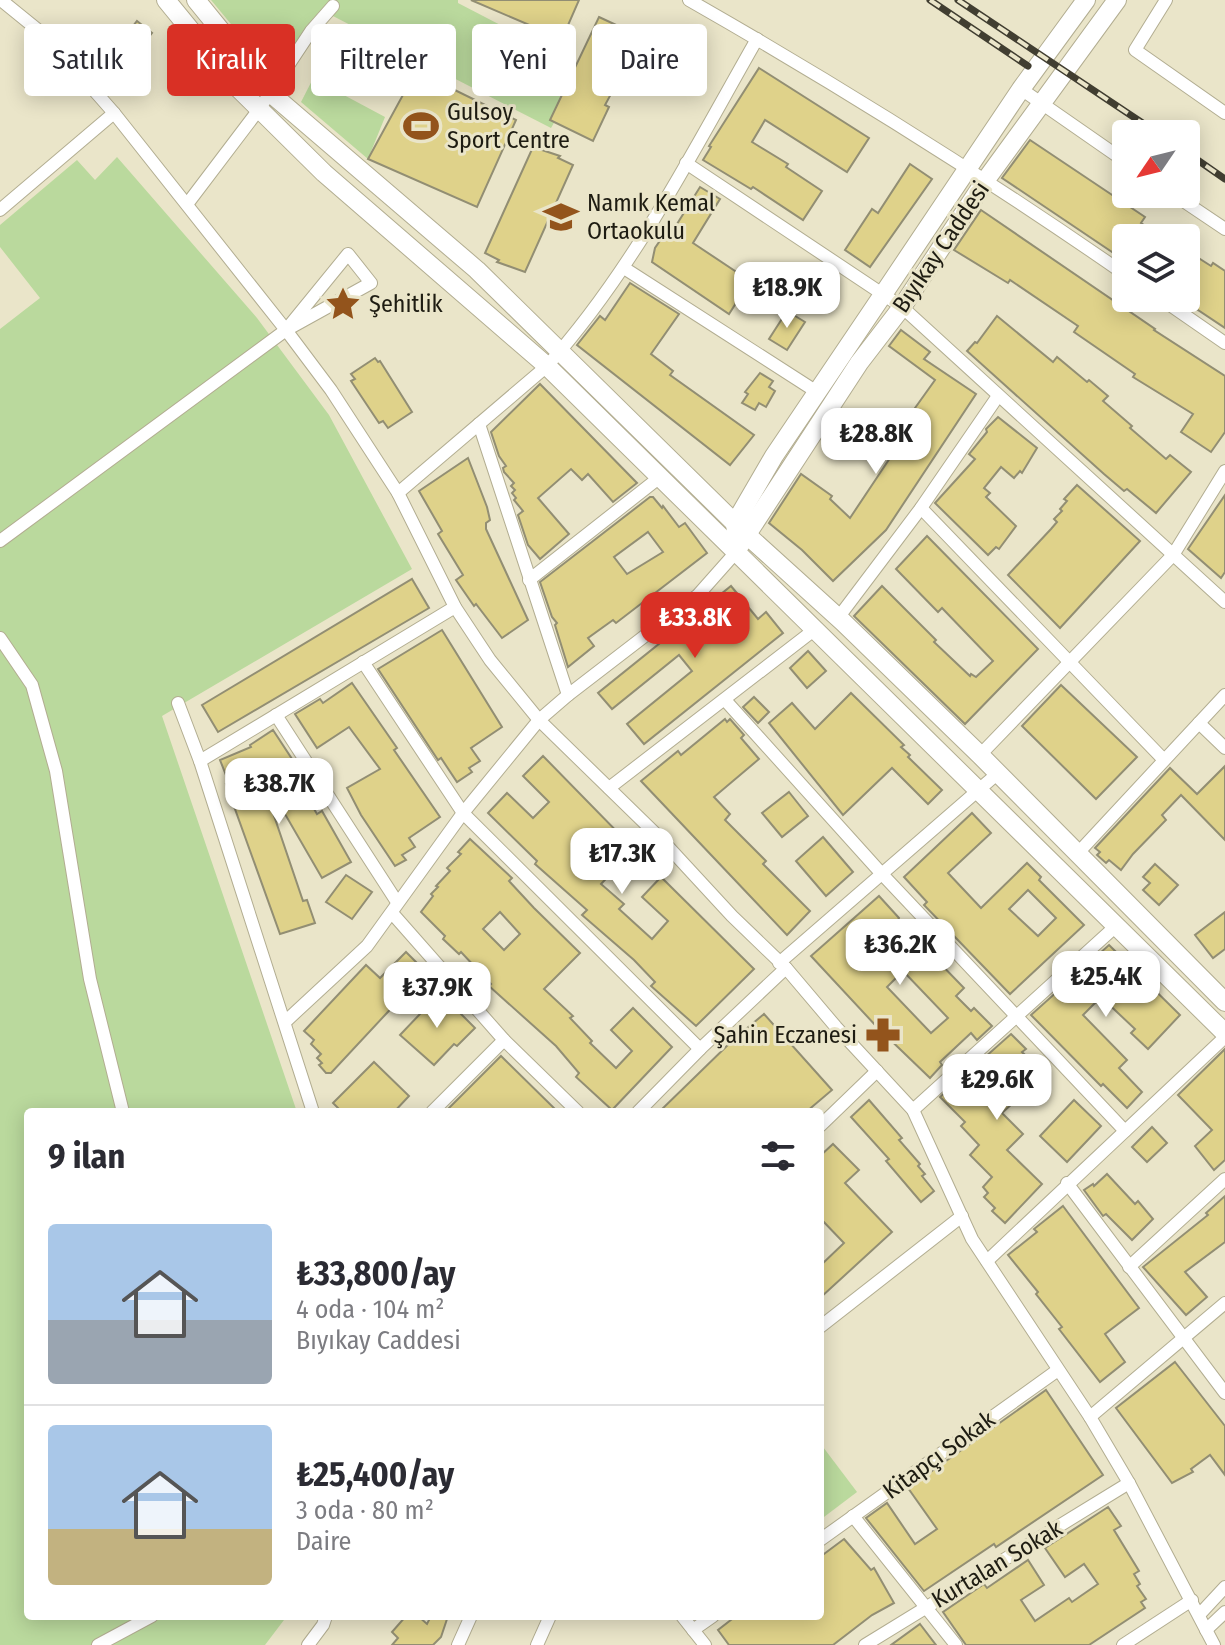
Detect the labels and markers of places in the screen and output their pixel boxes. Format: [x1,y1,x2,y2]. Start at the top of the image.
place label: Gulsoy Sport Centre [447,98,570,154]
sports icon: Gulsoy Sport Centre [402,107,440,145]
place label: Namık Kemal Ortaokulu [587,189,715,245]
school or university icon: Namık Kemal Ortaokulu [542,198,580,236]
pin: ₺18.9K [722,262,852,330]
place icon: Şehitlik [324,285,362,323]
place label: Şehitlik [369,290,443,318]
pin: ₺28.8K [811,408,941,476]
pin: ₺33.8K [630,592,760,660]
pin: ₺38.7K [214,758,344,826]
pin: ₺17.3K [557,828,687,896]
pin: ₺36.2K [835,919,965,987]
pin: ₺25.4K [1041,951,1171,1019]
pin: ₺37.9K [372,962,502,1030]
pharmacy icon: Şahin Eczanesi [864,1016,902,1054]
place label: Şahin Eczanesi [714,1021,857,1049]
pin: ₺29.6K [932,1054,1062,1122]

